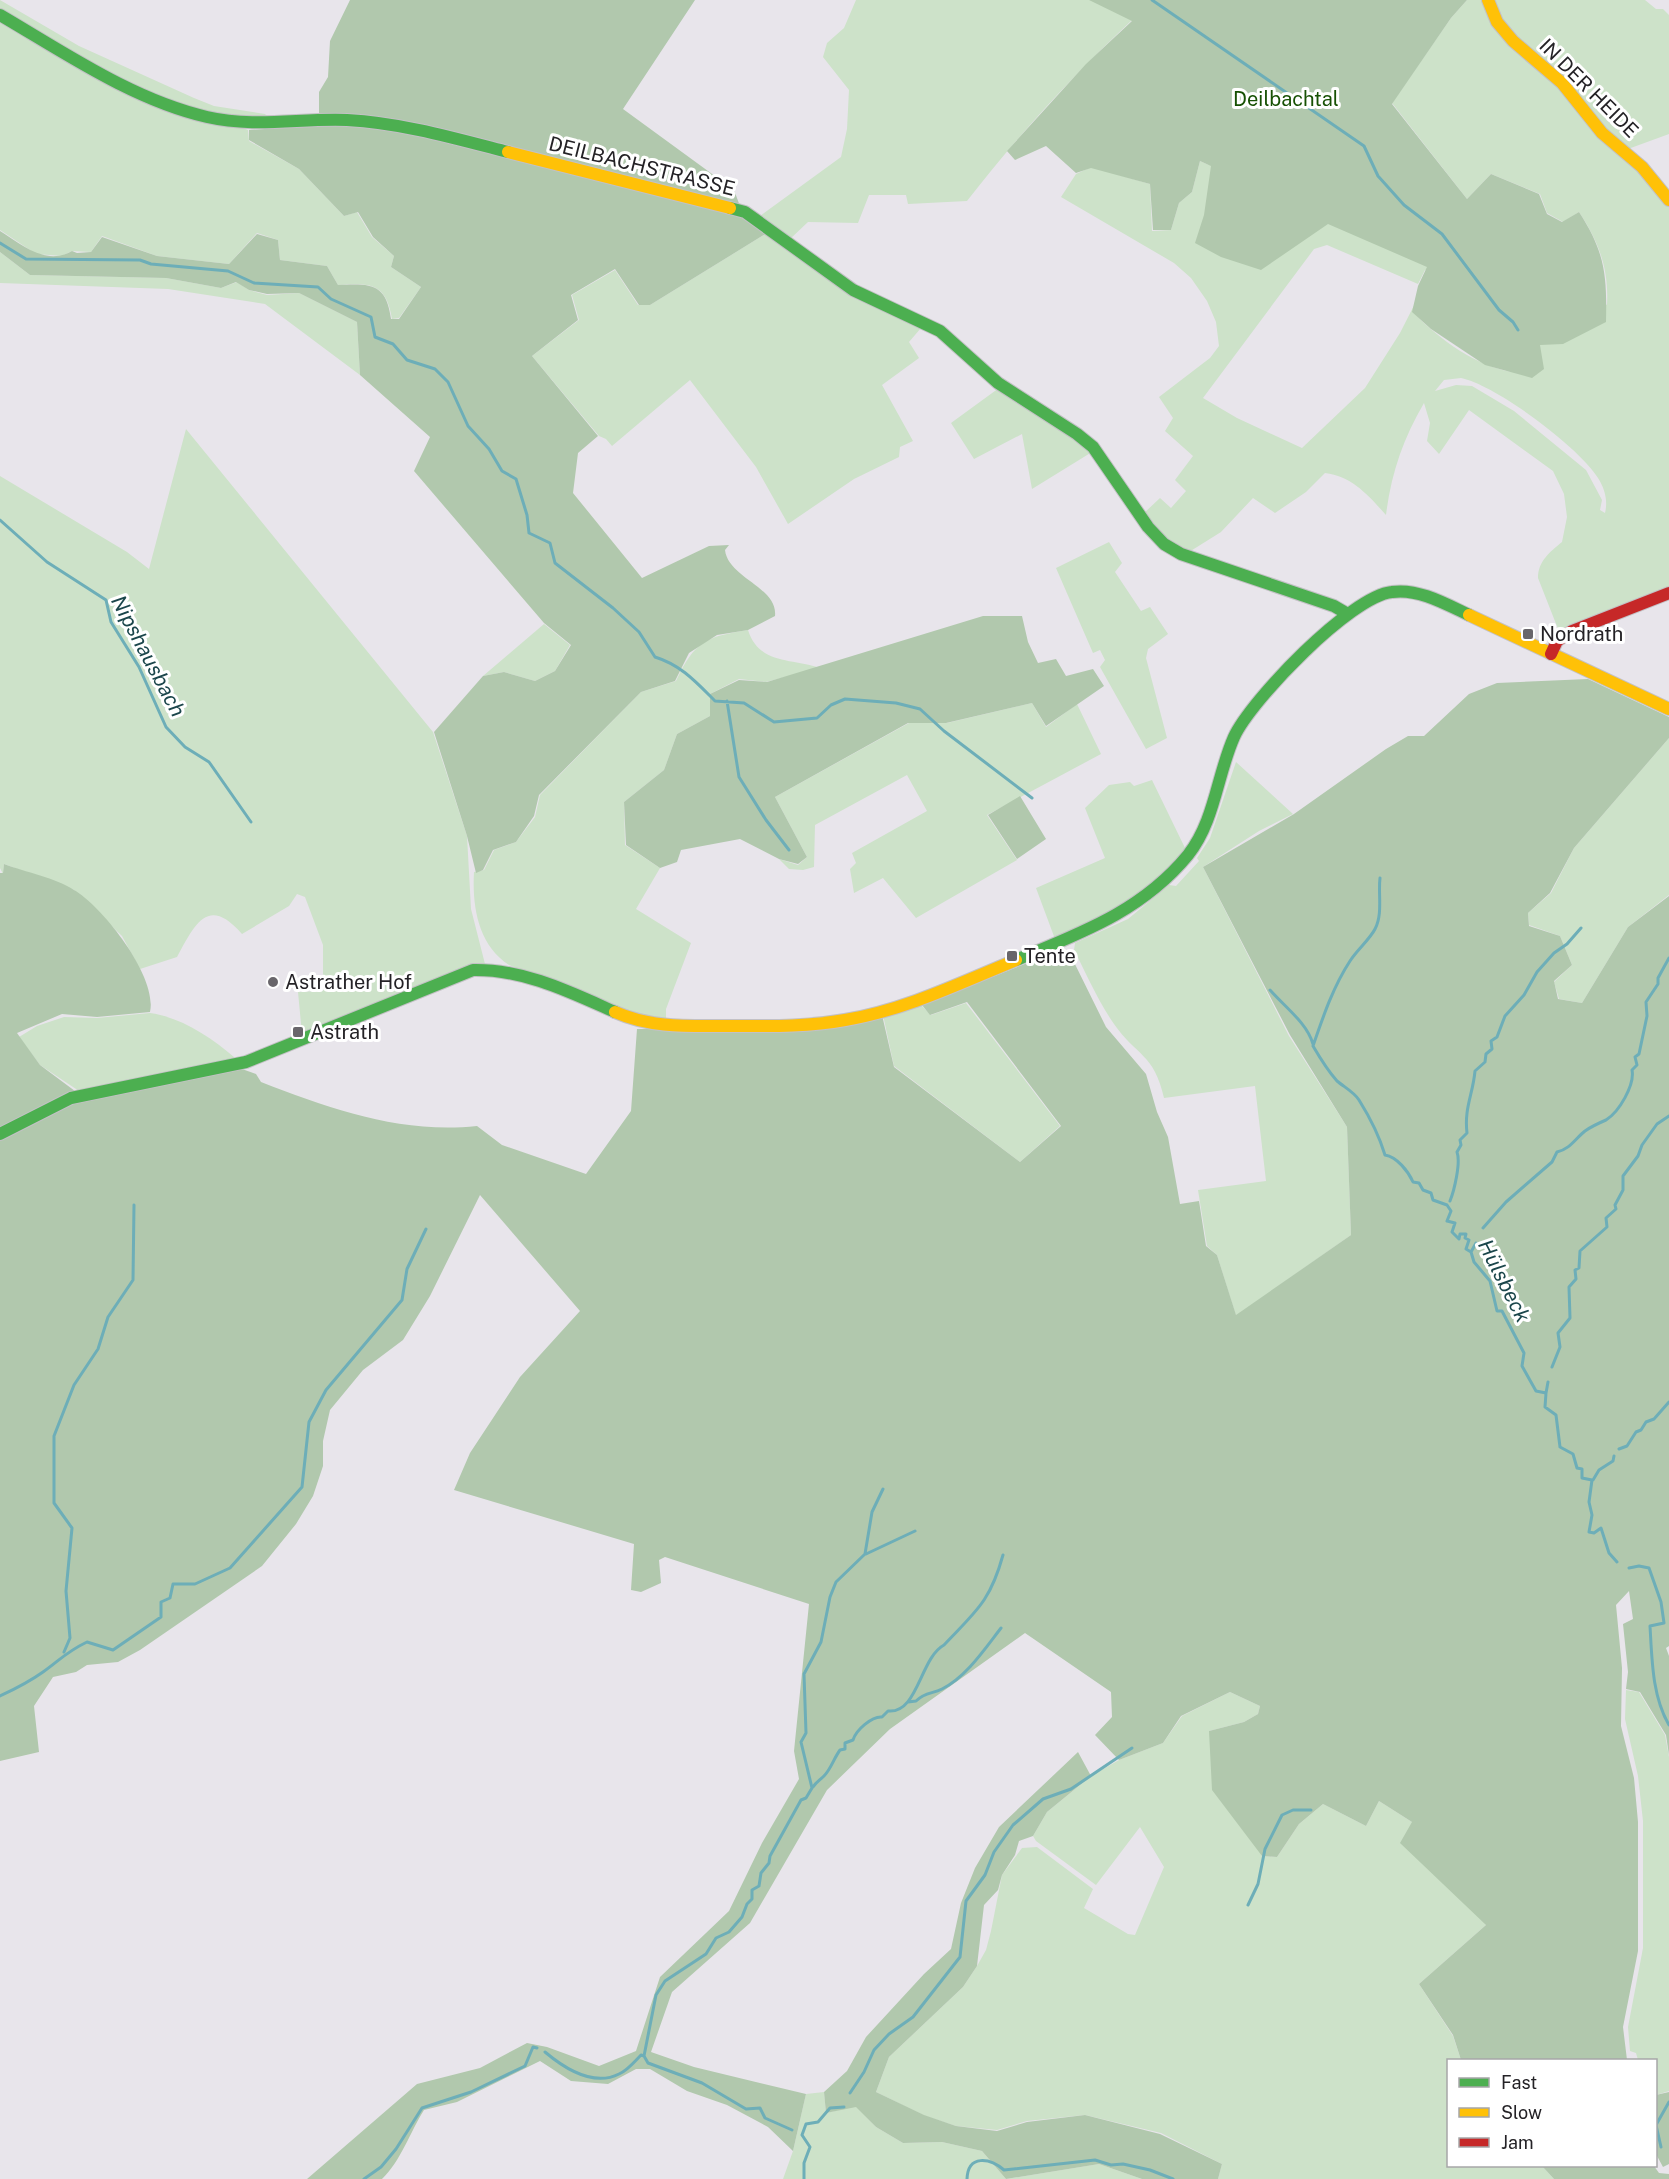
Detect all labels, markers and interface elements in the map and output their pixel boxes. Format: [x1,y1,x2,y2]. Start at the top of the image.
street label: IN DER HEIDE [1534,33,1644,143]
park label: Deilbachtal [1233,87,1339,111]
street label: DEILBACHSTRASSE [546,131,738,201]
water label: Nipshausbach [106,591,191,721]
place label: Nordrath [1540,622,1623,646]
marker: Nordrath [1521,627,1535,641]
place label: Tente [1024,944,1076,968]
marker: Tente [1005,949,1019,963]
place label: Astrather Hof [285,970,412,994]
marker: Astrather Hof [266,975,280,989]
place label: Astrath [310,1020,379,1044]
marker: Astrath [291,1025,305,1039]
water label: Hülsbeck [1473,1235,1536,1327]
legend [1447,2059,1657,2167]
text: Fast [1501,2072,1537,2093]
text: Slow [1501,2102,1542,2123]
text: Jam [1501,2132,1534,2153]

